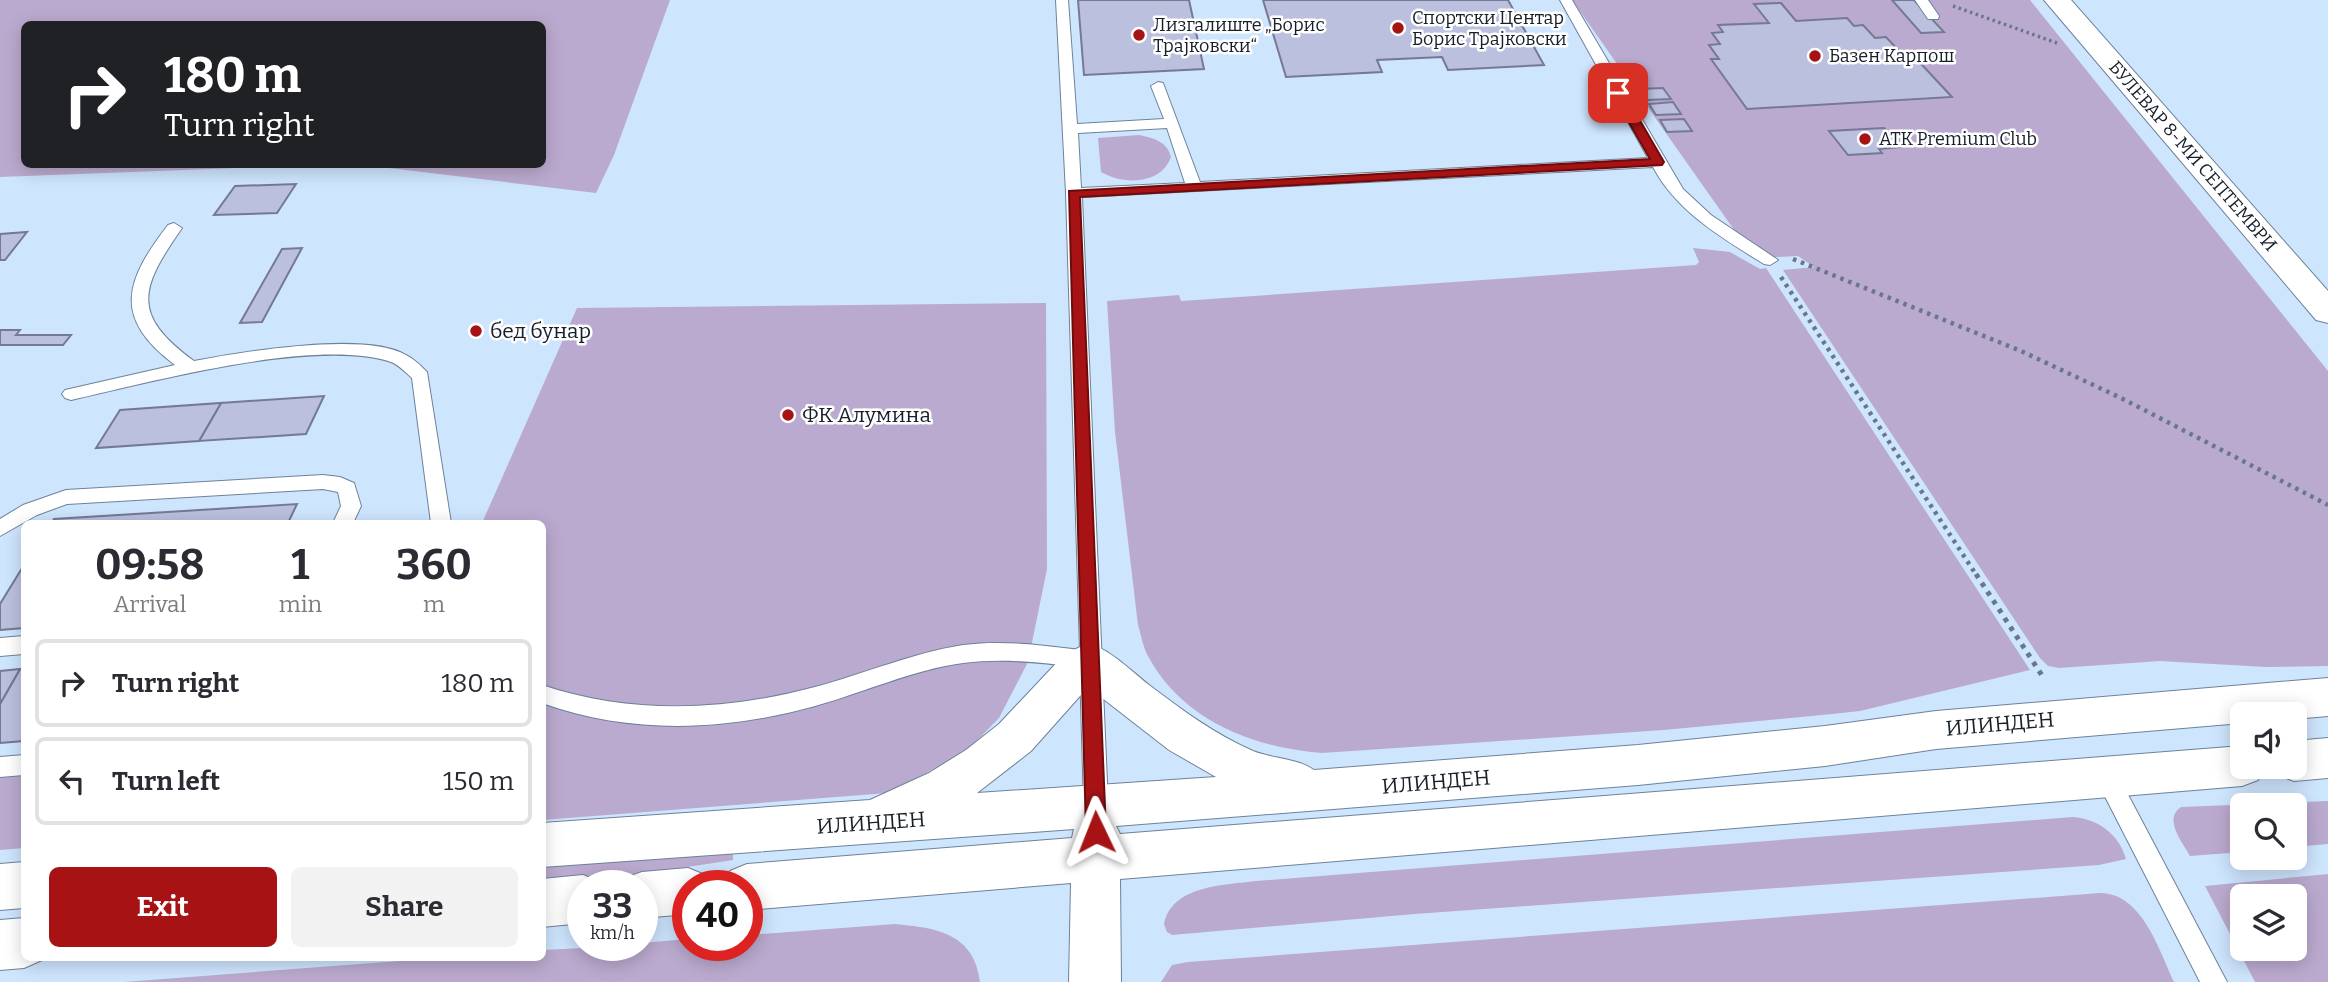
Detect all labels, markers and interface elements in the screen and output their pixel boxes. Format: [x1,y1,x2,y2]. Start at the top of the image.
place label: Спортски Центар Борис Трајковски [1412,7,1567,50]
place label: Лизгалиште „Борис Трајковски“ [1153,14,1325,57]
marker: Спортски Центар Борис Трајковски [1390,20,1406,36]
marker: Лизгалиште „Борис Трајковски“ [1131,27,1147,43]
place label: Базен Карпош [1829,45,1954,67]
text: 180 m [164,46,301,105]
marker: Базен Карпош [1807,48,1823,64]
icon: right [49,49,140,140]
street label: БУЛЕВАР 8-МИ СЕПТЕМВРИ [2104,56,2282,256]
pin [1588,63,1648,123]
icon: arrive [1599,74,1637,112]
text: Turn right [164,106,315,144]
place label: ATK Premium Club [1879,128,2037,150]
marker: ATK Premium Club [1857,131,1873,147]
place label: бед бунар [490,318,591,344]
marker: бед бунар [468,323,484,339]
place label: ФК Алумина [802,402,931,428]
marker: ФК Алумина [780,407,796,423]
text: 09:58 [95,540,205,590]
text: 1 [291,540,309,590]
text: 360 [396,540,472,590]
text: Arrival [113,590,186,618]
text: min [279,590,322,618]
text: m [423,590,445,618]
icon: right [53,664,91,702]
text: Turn right [112,668,239,699]
text: 180 m [441,668,514,699]
map controls [2230,702,2307,961]
button: sound [2230,702,2307,779]
street label: ИЛИНДЕН [1944,706,2056,742]
icon: left [53,762,91,800]
street label: ИЛИНДЕН [1380,764,1492,800]
text: Turn left [112,766,220,797]
text: 150 m [443,766,514,797]
button: search [2230,793,2307,870]
position arrow [1059,795,1133,869]
street label: ИЛИНДЕН [816,806,926,840]
button: Exit [49,867,277,947]
button: Share [291,867,518,947]
speed limit sign: 40 [672,870,763,961]
button: layers [2230,884,2307,961]
text: 33 [593,885,632,927]
text: km/h [590,922,635,944]

